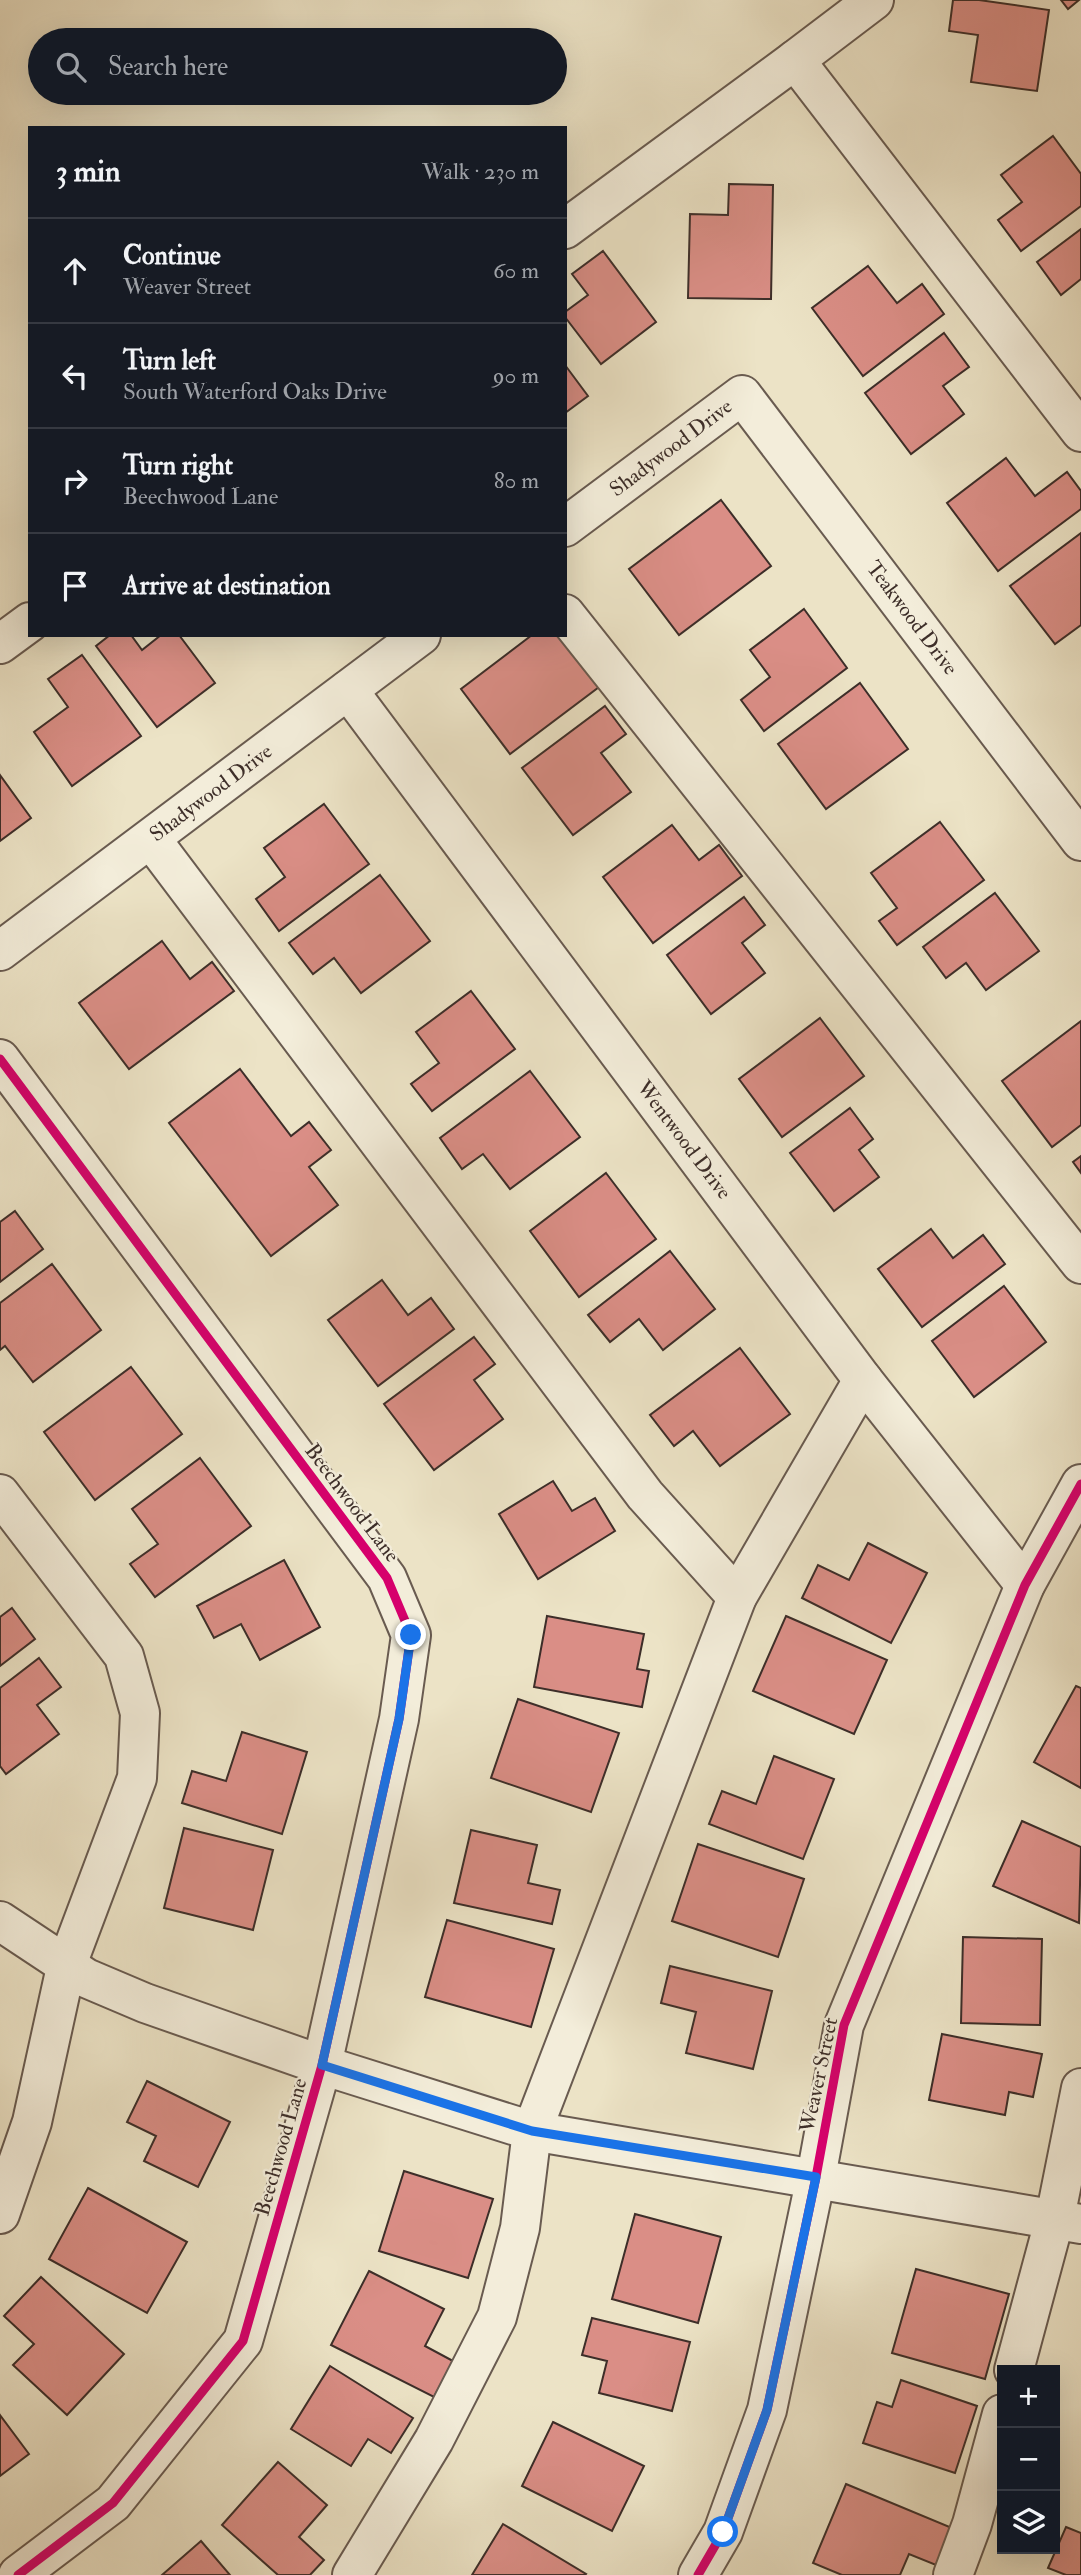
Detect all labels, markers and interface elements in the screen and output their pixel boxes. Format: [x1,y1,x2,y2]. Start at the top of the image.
search box [28,28,567,105]
icon: search [52,48,90,86]
text: Search here [108,51,228,83]
text: 3 min [56,153,121,190]
text: Walk · 230 m [422,157,539,186]
text: Continue [123,240,221,272]
icon: ahead [56,252,94,290]
text: 60 m [493,256,539,285]
text: Weaver Street [123,272,251,301]
text: Turn left [123,345,216,377]
icon: left [56,357,94,395]
text: 90 m [493,361,539,390]
text: South Waterford Oaks Drive [123,377,387,406]
street label: Shadywood Drive [604,393,738,503]
text: Turn right [123,450,233,482]
icon: right [56,462,94,500]
text: 80 m [494,466,539,495]
text: Beechwood Lane [123,482,278,511]
street label: Teakwood Drive [860,556,964,681]
icon: arrive [56,567,94,605]
text: Arrive at destination [123,570,331,602]
street label: Shadywood Drive [144,738,278,848]
street label: Wentwood Drive [630,1075,738,1205]
street label: Beechwood Lane [299,1438,406,1568]
route end [395,1619,426,1650]
street label: Weaver Street [793,2015,844,2136]
street label: Beechwood Lane [248,2075,314,2219]
map controls [997,2365,1060,2554]
button: + [997,2365,1060,2428]
button: − [997,2428,1060,2491]
button: layers [997,2491,1060,2554]
route start [707,2516,738,2547]

